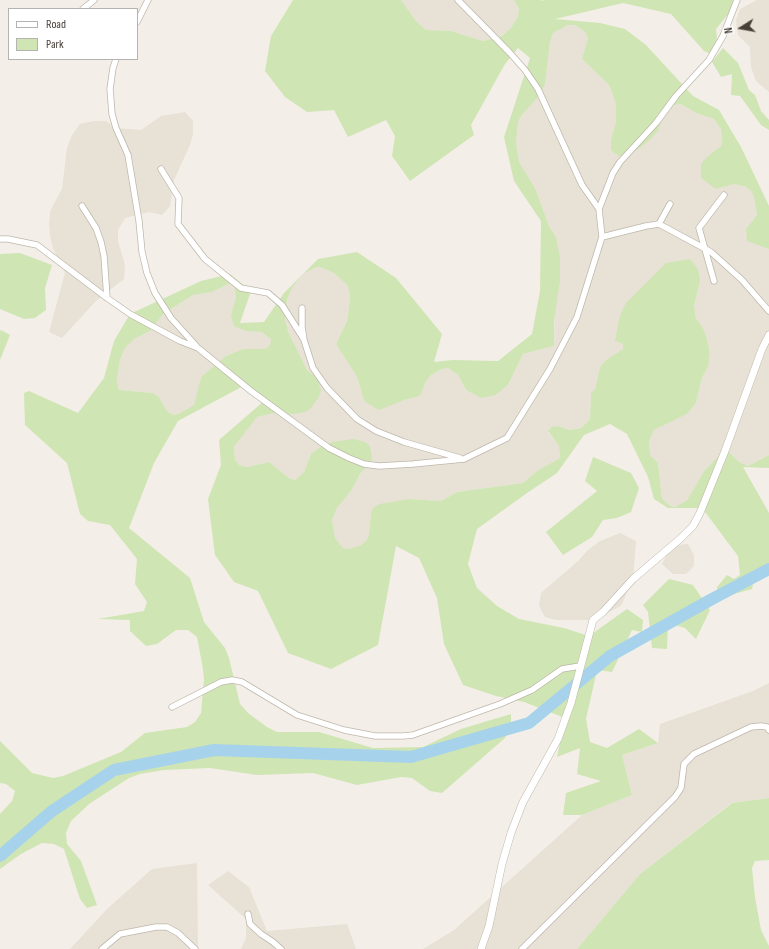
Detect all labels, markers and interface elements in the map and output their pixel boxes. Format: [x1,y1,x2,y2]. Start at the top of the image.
legend [8,8,138,60]
north arrow [721,8,761,48]
text: Road [46,17,66,32]
text: N [722,26,736,35]
text: Park [46,37,64,52]

